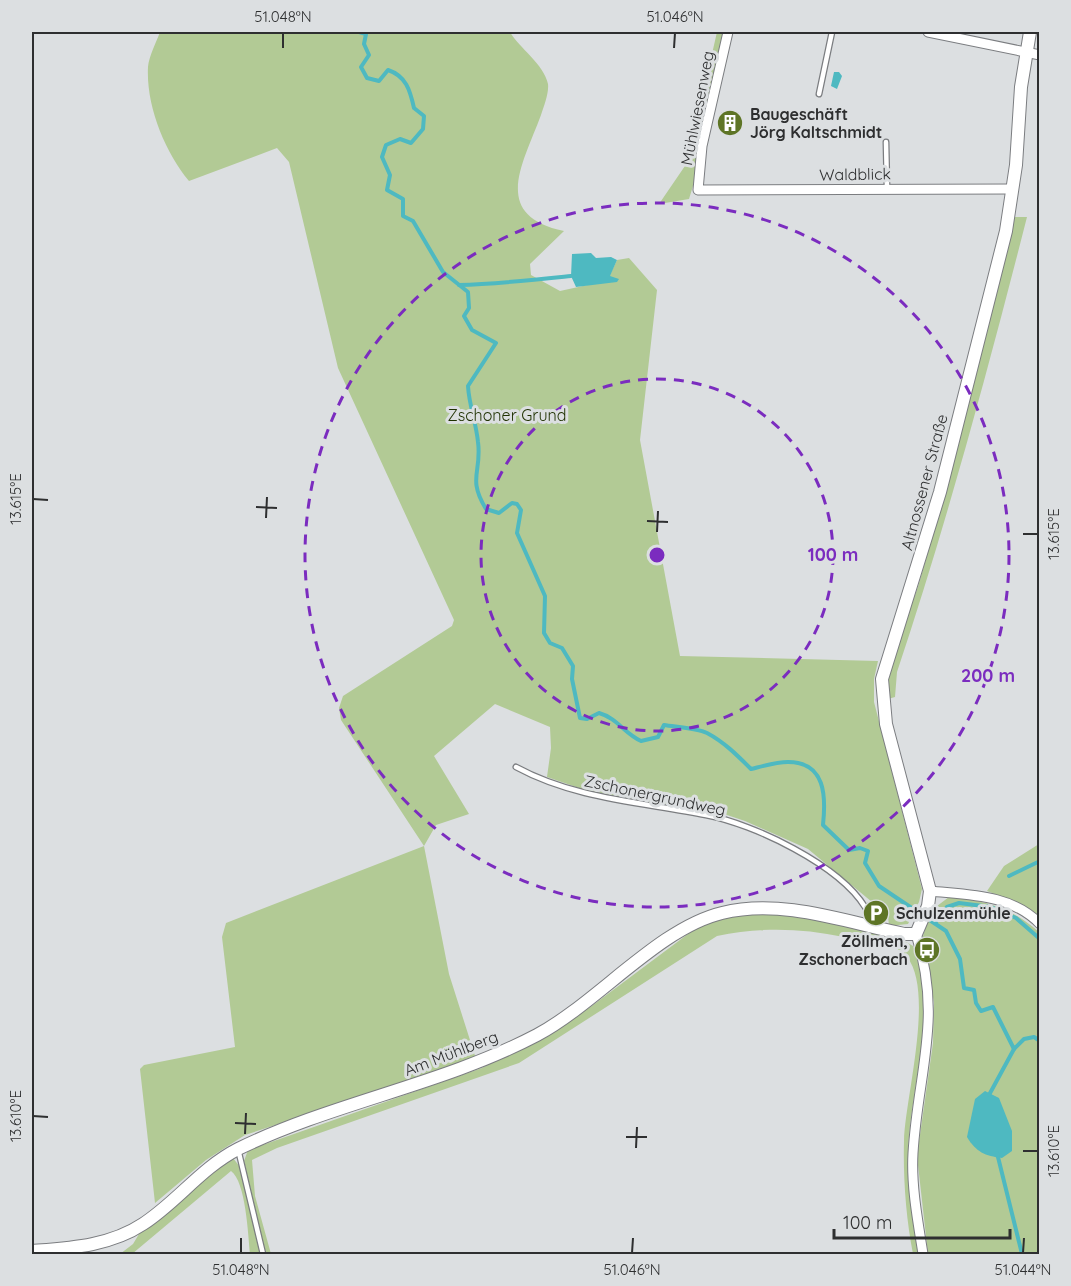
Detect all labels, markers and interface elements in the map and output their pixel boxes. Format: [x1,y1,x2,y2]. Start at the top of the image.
text: 51.048°N [254,7,312,26]
text: 51.046°N [646,7,704,26]
street label: Mühlwiesenweg [676,49,718,167]
place label: Baugeschäft Jörg Kaltschmidt [750,104,882,142]
building icon: Baugeschäft Jörg Kaltschmidt [715,108,745,138]
street label: Waldblick [819,163,891,185]
park label: Zschoner Grund [448,405,567,425]
street label: Altnossener Straße [896,412,952,552]
text: 13.615°E [6,473,25,525]
text: 13.615°E [1044,508,1063,560]
text: 100 m [808,543,858,566]
centre of rings [647,545,667,565]
text: 200 m [961,664,1015,687]
street label: Zschonergrundweg [582,770,728,820]
parking icon: Schulzenmühle [861,898,891,928]
place label: Schulzenmühle [896,903,1011,923]
place label: Zöllmen, Zschonerbach [799,931,908,969]
bus stop icon: Zöllmen, Zschonerbach [912,935,942,965]
street label: Am Mühlberg [401,1026,501,1080]
text: 13.610°E [6,1090,25,1142]
text: 13.610°E [1044,1125,1063,1177]
scale bar [834,1202,1010,1240]
text: 100 m [843,1211,892,1234]
text: 51.048°N [212,1260,270,1279]
text: 51.046°N [603,1260,661,1279]
text: 51.044°N [994,1260,1052,1279]

